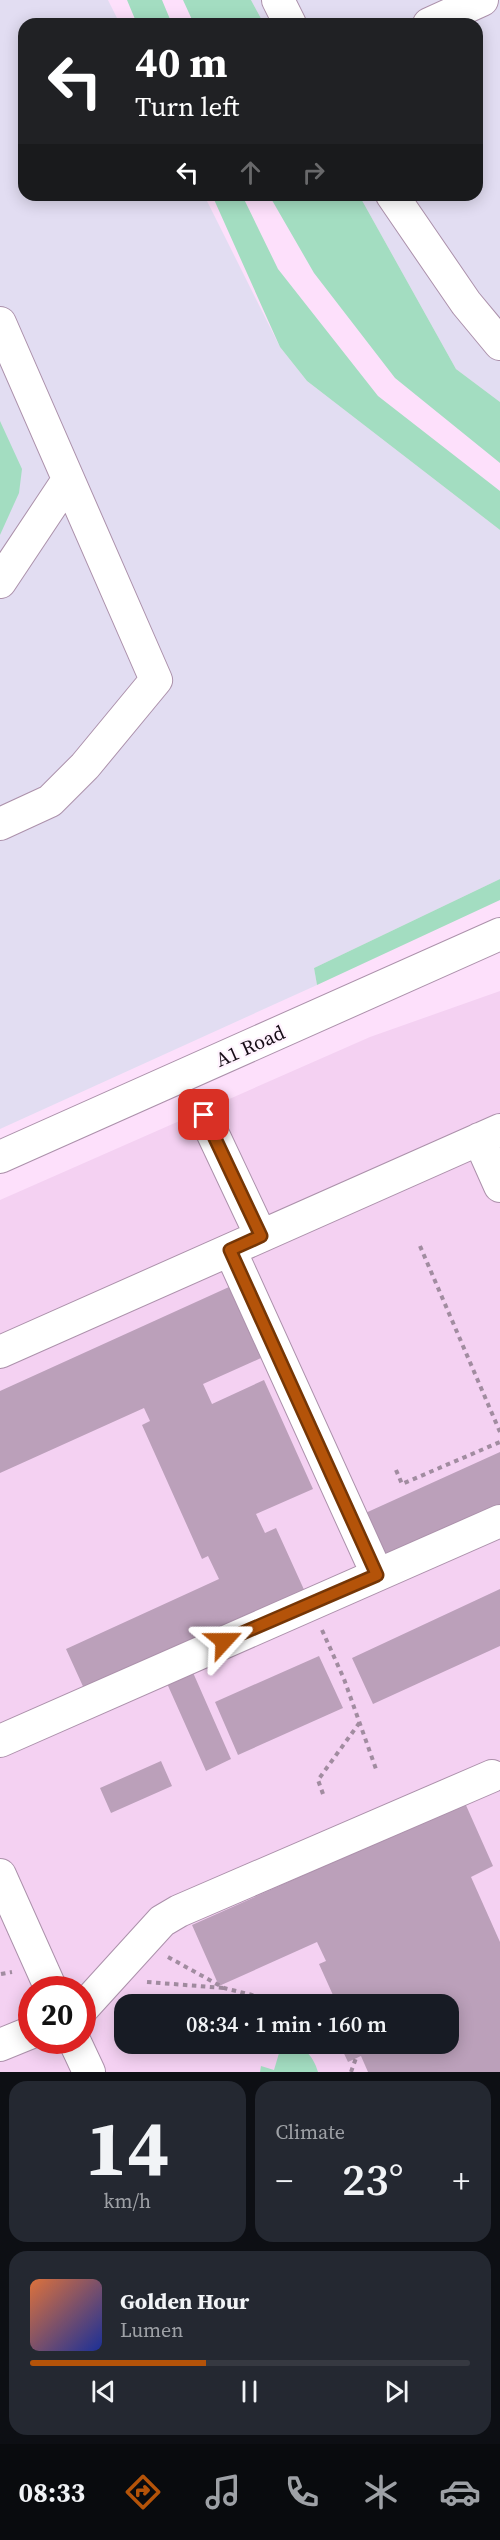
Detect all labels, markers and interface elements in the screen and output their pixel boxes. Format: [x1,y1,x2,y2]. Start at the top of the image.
text: 40 m [135,33,228,91]
icon: left [36,42,114,120]
text: Turn left [135,88,239,125]
icon: left [171,156,204,189]
icon: ahead [234,156,267,189]
icon: right [297,156,330,189]
street label: A1 Road [211,1018,290,1074]
pin [178,1089,229,1140]
icon: arrive [187,1098,220,1131]
position arrow [192,1609,256,1673]
speed limit sign: 20 [18,1976,96,2054]
text: 08:34 · 1 min · 160 m [186,2009,387,2039]
text: 14 [85,2094,170,2201]
text: Climate [276,2118,345,2146]
text: 23° [342,2148,404,2210]
text: − [276,2158,293,2203]
text: + [453,2158,470,2203]
text: km/h [103,2187,151,2215]
text: Golden Hour [120,2286,249,2316]
text: Lumen [120,2316,183,2344]
icon: previous [87,2375,120,2408]
icon: pause [233,2375,266,2408]
icon: next [380,2375,413,2408]
icon: directions [122,2471,164,2513]
icon: music [202,2471,244,2513]
icon: phone [281,2471,323,2513]
icon: climate [360,2471,402,2513]
icon: car [439,2471,481,2513]
text: 08:33 [19,2474,85,2511]

